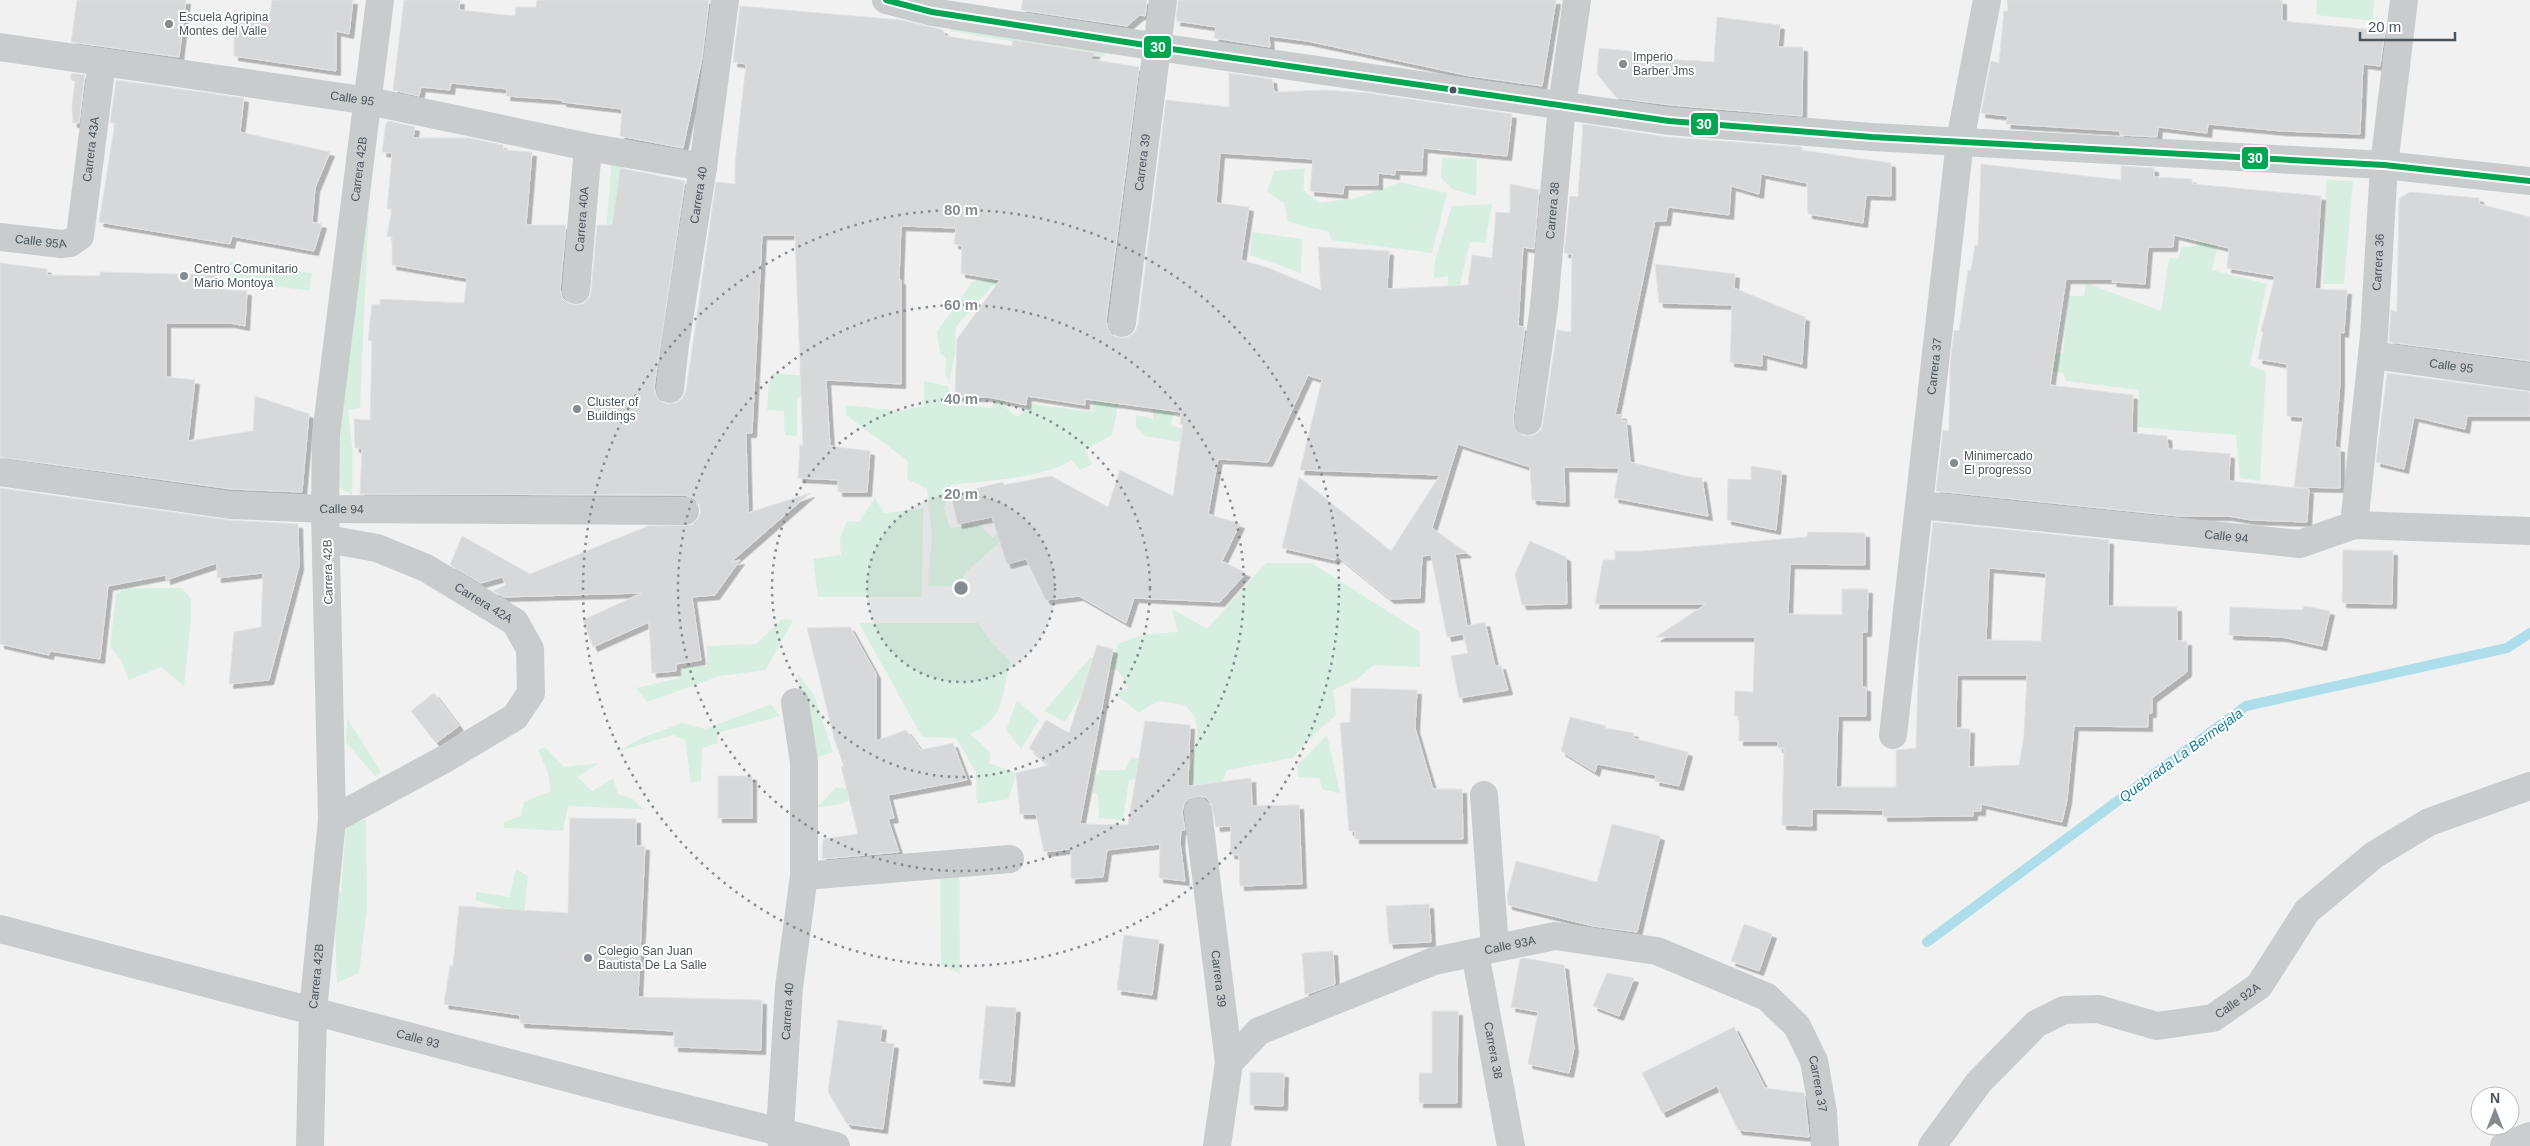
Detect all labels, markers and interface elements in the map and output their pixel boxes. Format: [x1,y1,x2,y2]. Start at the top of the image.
place label: Escuela Agripina Montes del Valle [179,10,269,38]
scale bar [2360,10,2455,42]
marker: Escuela Agripina Montes del Valle [163,18,175,30]
text: 20 m [2368,18,2401,35]
line badge: 30 [1143,35,1172,59]
text: 30 [1150,39,1166,55]
place label: Imperio Barber Jms [1633,50,1694,78]
marker: Imperio Barber Jms [1617,58,1629,70]
unlabelled marker [1448,85,1458,95]
street label: Calle 95 [329,88,376,109]
line badge: 30 [1690,112,1719,136]
street label: Carrera 43A [80,116,102,183]
text: 30 [1696,116,1712,132]
street label: Carrera 39 [1132,133,1153,192]
street label: Carrera 42B [348,136,370,202]
line badge: 30 [2241,146,2269,170]
text: 30 [2247,150,2263,166]
street label: Carrera 40 [687,165,710,225]
street label: Carrera 38 [1543,181,1562,240]
street label: Carrera 40A [572,186,592,252]
text: 80 m [944,201,978,218]
street label: Calle 95A [14,232,67,251]
street label: Carrera 36 [2370,233,2387,291]
place label: Centro Comunitario Mario Montoya [194,262,298,290]
marker: Centro Comunitario Mario Montoya [178,270,190,282]
text: 60 m [944,296,978,313]
street label: Carrera 37 [1924,337,1945,396]
street label: Calle 95 [2428,356,2474,376]
text: 40 m [944,390,978,407]
place label: Cluster of Buildings [587,395,639,423]
marker: Cluster of Buildings [571,403,583,415]
place label: Minimercado El progresso [1964,449,2033,477]
marker: Minimercado El progresso [1948,457,1960,469]
text: 20 m [944,485,978,502]
street label: Calle 94 [319,502,364,516]
street label: Calle 94 [2204,527,2249,546]
street label: Carrera 42B [320,539,336,605]
centre of rings [952,579,970,597]
street label: Carrera 42A [452,580,515,626]
water label: Quebrada La Bermejala [2116,705,2246,805]
street label: Calle 93A [1483,933,1537,957]
street label: Carrera 42B [306,943,327,1009]
place label: Colegio San Juan Bautista De La Salle [598,944,707,972]
street label: Carrera 39 [1208,949,1229,1008]
marker: Colegio San Juan Bautista De La Salle [582,952,594,964]
street label: Calle 92A [2212,980,2263,1022]
street label: Carrera 40 [779,981,797,1040]
street label: Carrera 38 [1481,1021,1505,1080]
street label: Calle 93 [395,1026,441,1051]
street label: Carrera 37 [1805,1053,1830,1114]
north arrow [2470,1086,2520,1136]
text: N [2490,1090,2500,1106]

